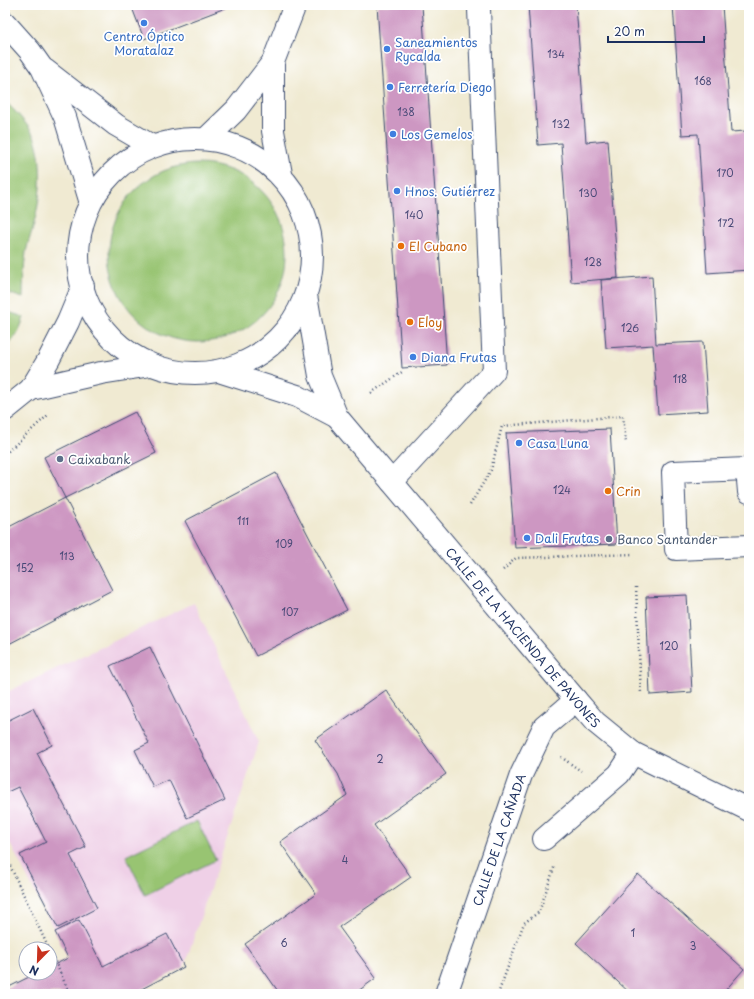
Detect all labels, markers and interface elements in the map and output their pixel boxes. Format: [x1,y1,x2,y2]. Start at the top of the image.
marker: Centro Óptico Moratalaz [139,18,149,28]
scale bar [608,18,704,44]
text: 20 m [614,22,645,40]
place label: Centro Óptico Moratalaz [104,27,185,59]
place label: Saneamientos Rycalda [395,33,478,65]
marker: Saneamientos Rycalda [382,44,392,54]
house number: 134 [547,46,565,61]
house number: 168 [694,73,712,88]
place label: Ferretería Diego [398,78,492,96]
marker: Ferretería Diego [385,82,395,92]
house number: 138 [397,104,415,119]
house number: 132 [552,116,570,131]
place label: Los Gemelos [401,125,473,143]
marker: Los Gemelos [388,129,398,139]
house number: 170 [716,165,734,180]
place label: Hnos. Gutiérrez [405,182,495,200]
house number: 130 [579,185,597,200]
marker: Hnos. Gutiérrez [392,186,402,196]
house number: 140 [405,207,423,222]
house number: 172 [718,215,734,230]
place label: El Cubano [409,237,468,255]
marker: El Cubano [396,241,406,251]
house number: 128 [584,254,602,269]
place label: Eloy [418,313,442,331]
marker: Eloy [405,317,415,327]
house number: 126 [621,320,639,335]
place label: Diana Frutas [421,348,497,366]
marker: Diana Frutas [408,352,418,362]
house number: 118 [673,371,687,386]
place label: Casa Luna [527,434,589,452]
marker: Casa Luna [514,438,524,448]
place label: Caixabank [68,450,131,468]
marker: Caixabank [55,454,65,464]
house number: 124 [553,482,571,497]
place label: Crin [616,482,641,500]
marker: Crin [603,486,613,496]
house number: 111 [237,513,249,528]
place label: Dali Frutas [535,529,599,547]
place label: Banco Santander [617,530,718,548]
marker: Dali Frutas [522,533,532,543]
marker: Banco Santander [604,534,614,544]
house number: 109 [275,536,293,551]
street label: CALLE DE LA HACIENDA DE PAVONES [442,543,604,732]
house number: 113 [59,548,75,563]
house number: 152 [16,560,34,575]
house number: 107 [281,604,299,619]
house number: 120 [660,638,678,653]
house number: 2 [376,751,384,766]
street label: CALLE DE LA CAÑADA [468,771,530,908]
house number: 4 [342,852,349,867]
house number: 1 [631,925,635,940]
house number: 6 [280,935,288,950]
house number: 3 [690,938,696,953]
north arrow [18,941,58,981]
text: N [26,961,41,980]

